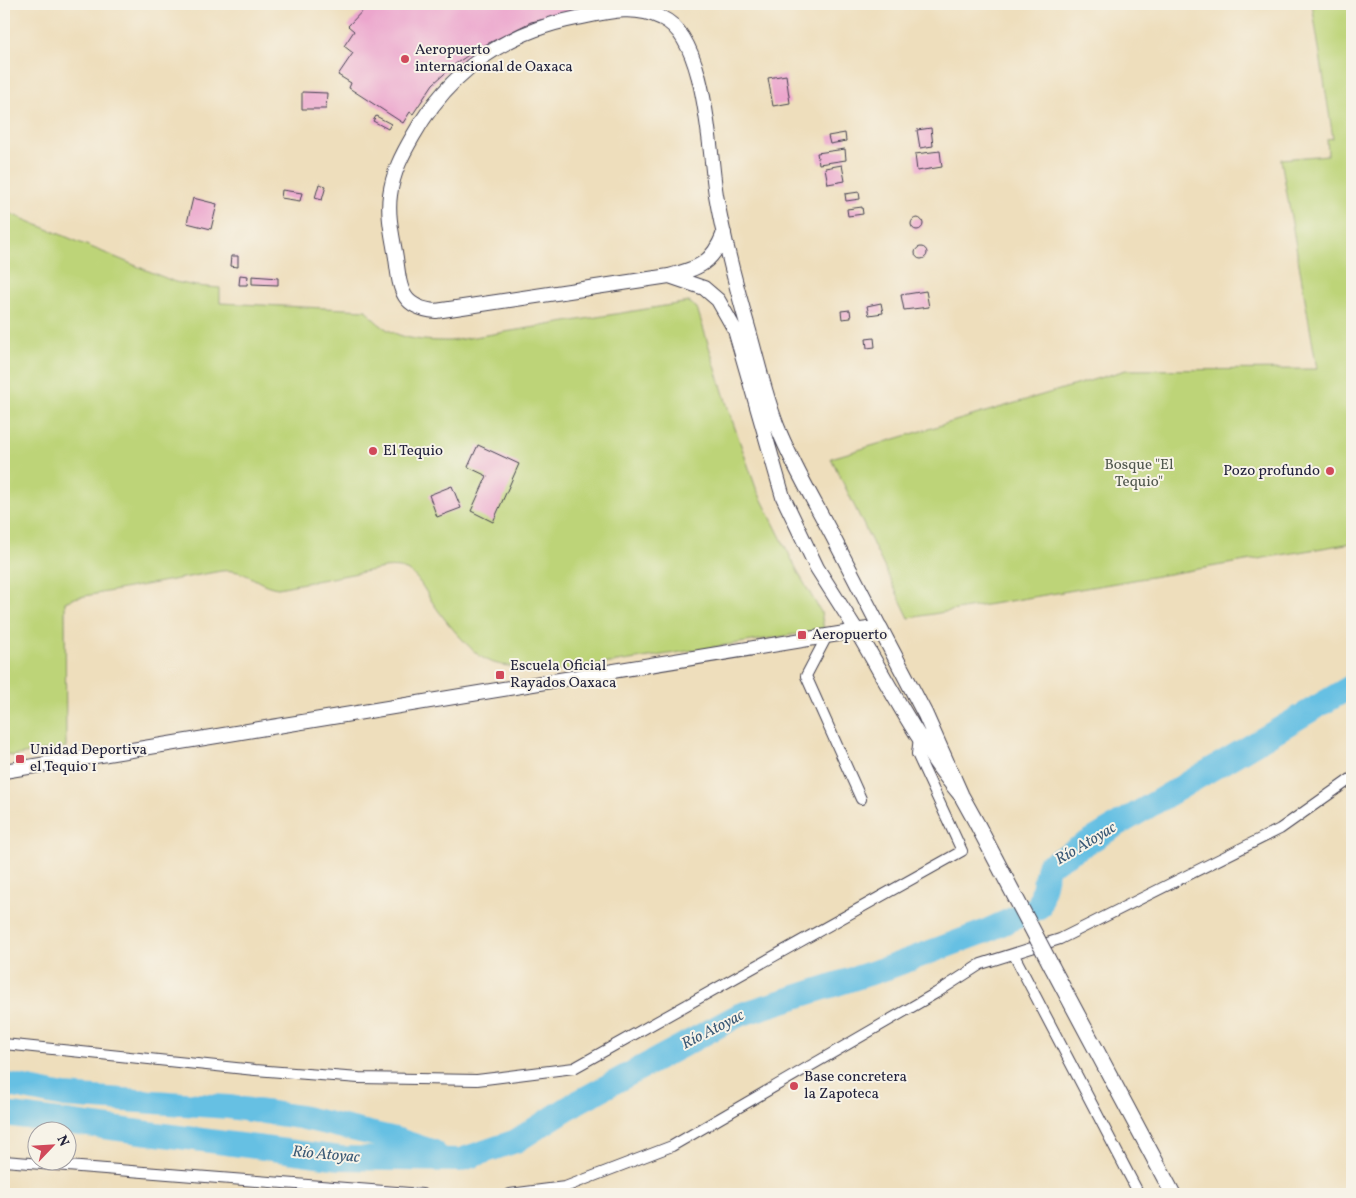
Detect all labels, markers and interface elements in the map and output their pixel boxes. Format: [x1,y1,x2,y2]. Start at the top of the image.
place label: Aeropuerto internacional de Oaxaca [415,40,573,78]
marker: Aeropuerto internacional de Oaxaca [399,53,411,65]
place label: El Tequio [383,441,443,462]
marker: El Tequio [367,445,379,457]
park label: Bosque "El Tequio" [1104,455,1174,493]
place label: Pozo profundo [1223,461,1320,482]
marker: Pozo profundo [1324,465,1336,477]
place label: Aeropuerto [812,625,887,646]
marker: Aeropuerto [796,629,808,641]
place label: Escuela Oficial Rayados Oaxaca [510,656,616,694]
marker: Escuela Oficial Rayados Oaxaca [494,669,506,681]
place label: Unidad Deportiva el Tequio 1 [30,740,147,778]
marker: Unidad Deportiva el Tequio 1 [14,753,26,765]
water label: Río Atoyac [1051,817,1121,871]
water label: Río Atoyac [678,1005,748,1055]
place label: Base concretera la Zapoteca [804,1067,907,1105]
marker: Base concretera la Zapoteca [788,1080,800,1092]
north arrow [28,1120,78,1170]
text: N [52,1133,73,1150]
water label: Río Atoyac [291,1141,361,1169]

